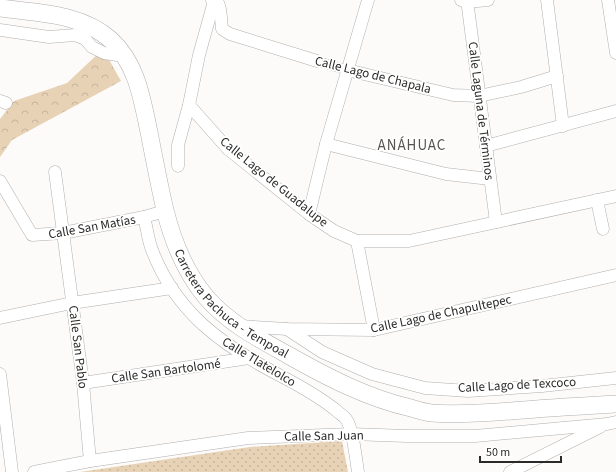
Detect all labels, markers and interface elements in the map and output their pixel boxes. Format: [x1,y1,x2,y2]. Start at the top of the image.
street label: Calle Laguna de Términos [464,41,498,182]
street label: Calle Lago de Chapala [313,52,433,98]
street label: Calle Lago de Guadalupe [216,133,332,231]
district label: ANÁHUAC [378,135,446,156]
street label: Calle San Matías [47,210,138,244]
street label: Carretera Pachuca - Tempoal [170,246,292,363]
street label: Calle Lago de Chapultepec [369,290,513,338]
street label: Calle San Pablo [64,304,92,390]
street label: Calle Tlatelolco [219,333,299,391]
street label: Calle San Bartolomé [110,354,222,388]
street label: Calle Lago de Texcoco [457,373,577,397]
street label: Calle San Juan [284,426,364,446]
scale bar [480,438,561,464]
text: 50 m [486,444,510,461]

